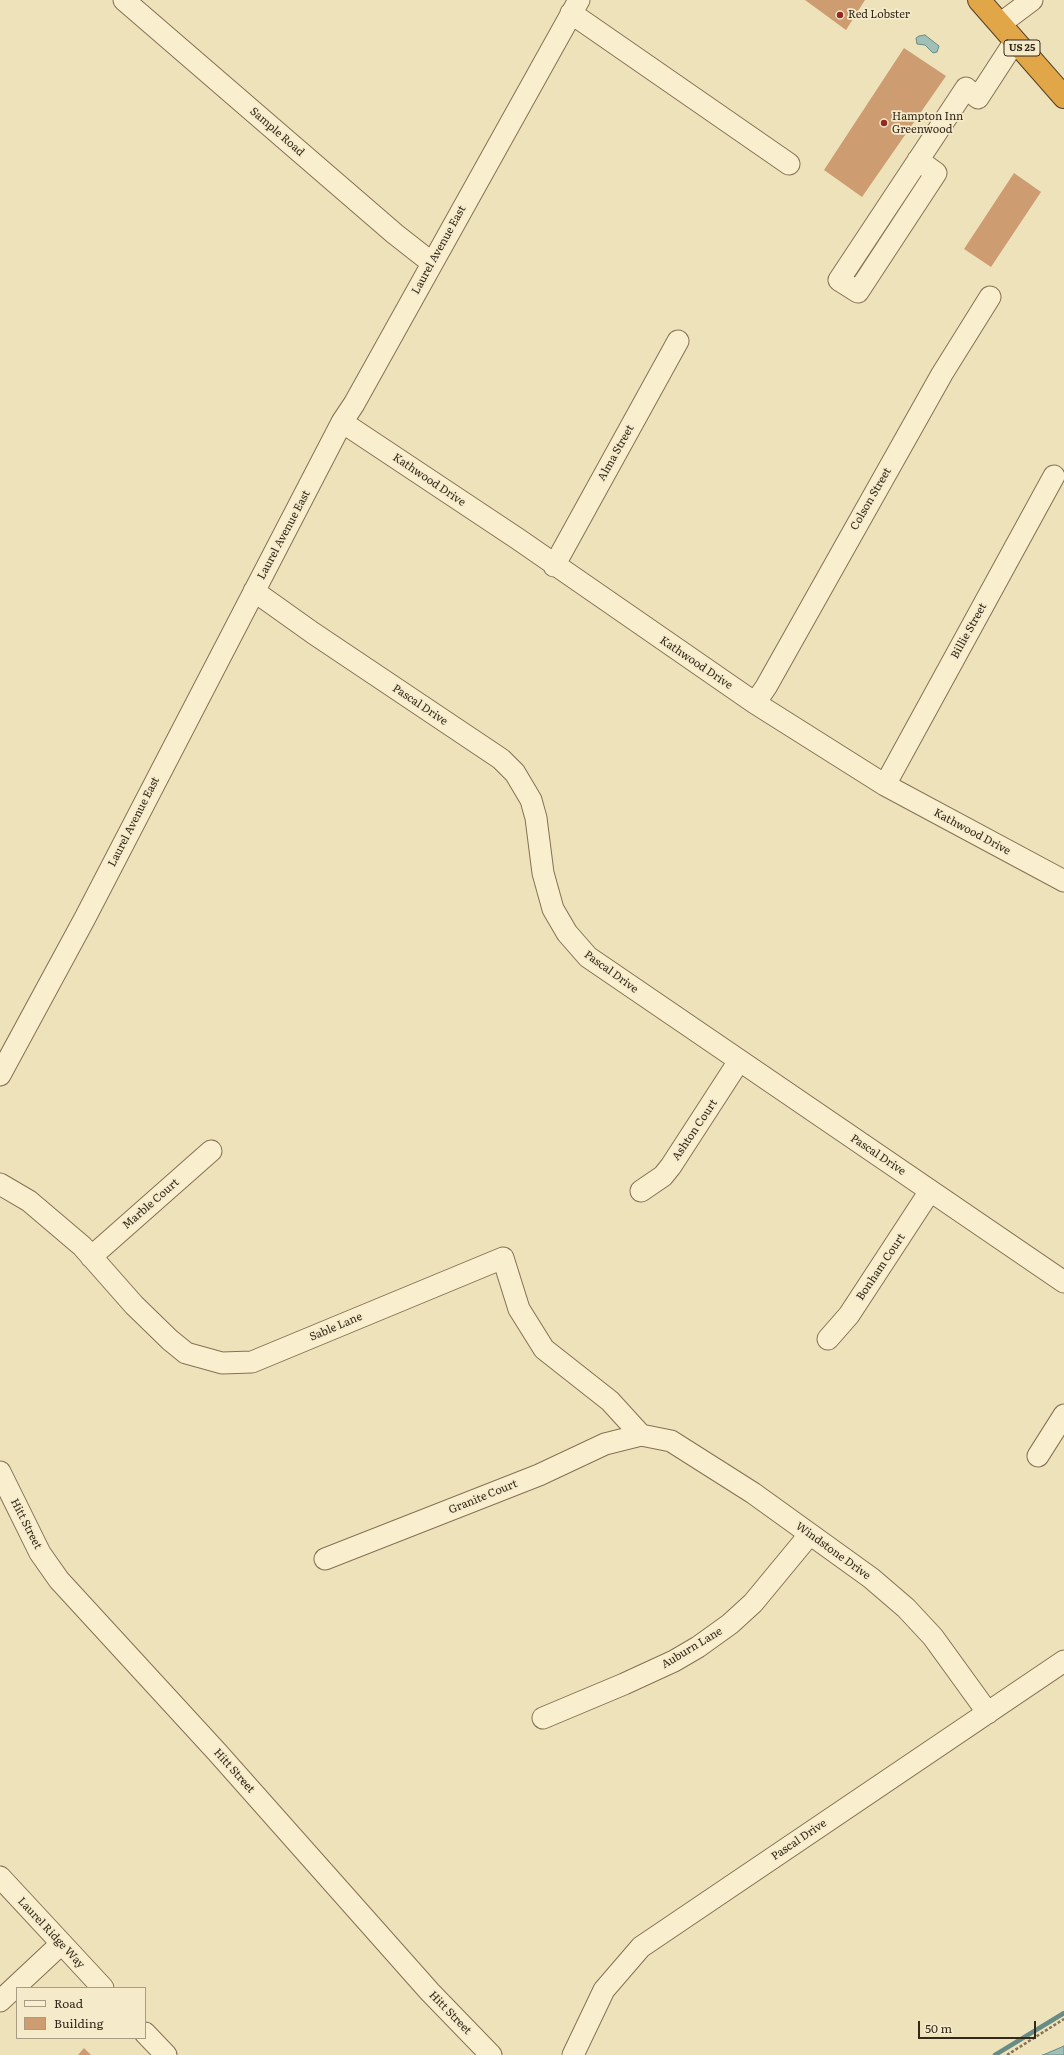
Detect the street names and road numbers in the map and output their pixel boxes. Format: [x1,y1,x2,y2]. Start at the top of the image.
road number: US 25 [1004,40,1040,56]
street label: Sample Road [247,105,307,159]
street label: Laurel Avenue East [409,203,469,297]
street label: Alma Street [595,423,637,483]
street label: Kathwood Drive [390,451,468,509]
street label: Colson Street [848,465,894,533]
street label: Laurel Avenue East [255,488,313,582]
street label: Billie Street [948,601,990,661]
street label: Kathwood Drive [657,634,735,692]
street label: Pascal Drive [390,682,450,728]
street label: Laurel Avenue East [106,775,162,869]
street label: Kathwood Drive [931,806,1013,858]
street label: Pascal Drive [581,948,641,996]
street label: Ashton Court [670,1097,720,1163]
street label: Pascal Drive [848,1132,908,1178]
street label: Marble Court [120,1176,182,1232]
street label: Bonham Court [854,1231,908,1303]
street label: Sable Lane [308,1310,364,1344]
street label: Granite Court [447,1477,519,1517]
street label: Hitt Street [8,1496,44,1552]
street label: Windstone Drive [793,1520,873,1582]
street label: Auburn Lane [659,1625,725,1671]
street label: Hitt Street [211,1746,257,1796]
street label: Pascal Drive [769,1817,829,1863]
street label: Laurel Ridge Way [15,1895,87,1971]
street label: Hitt Street [426,1989,474,2037]

